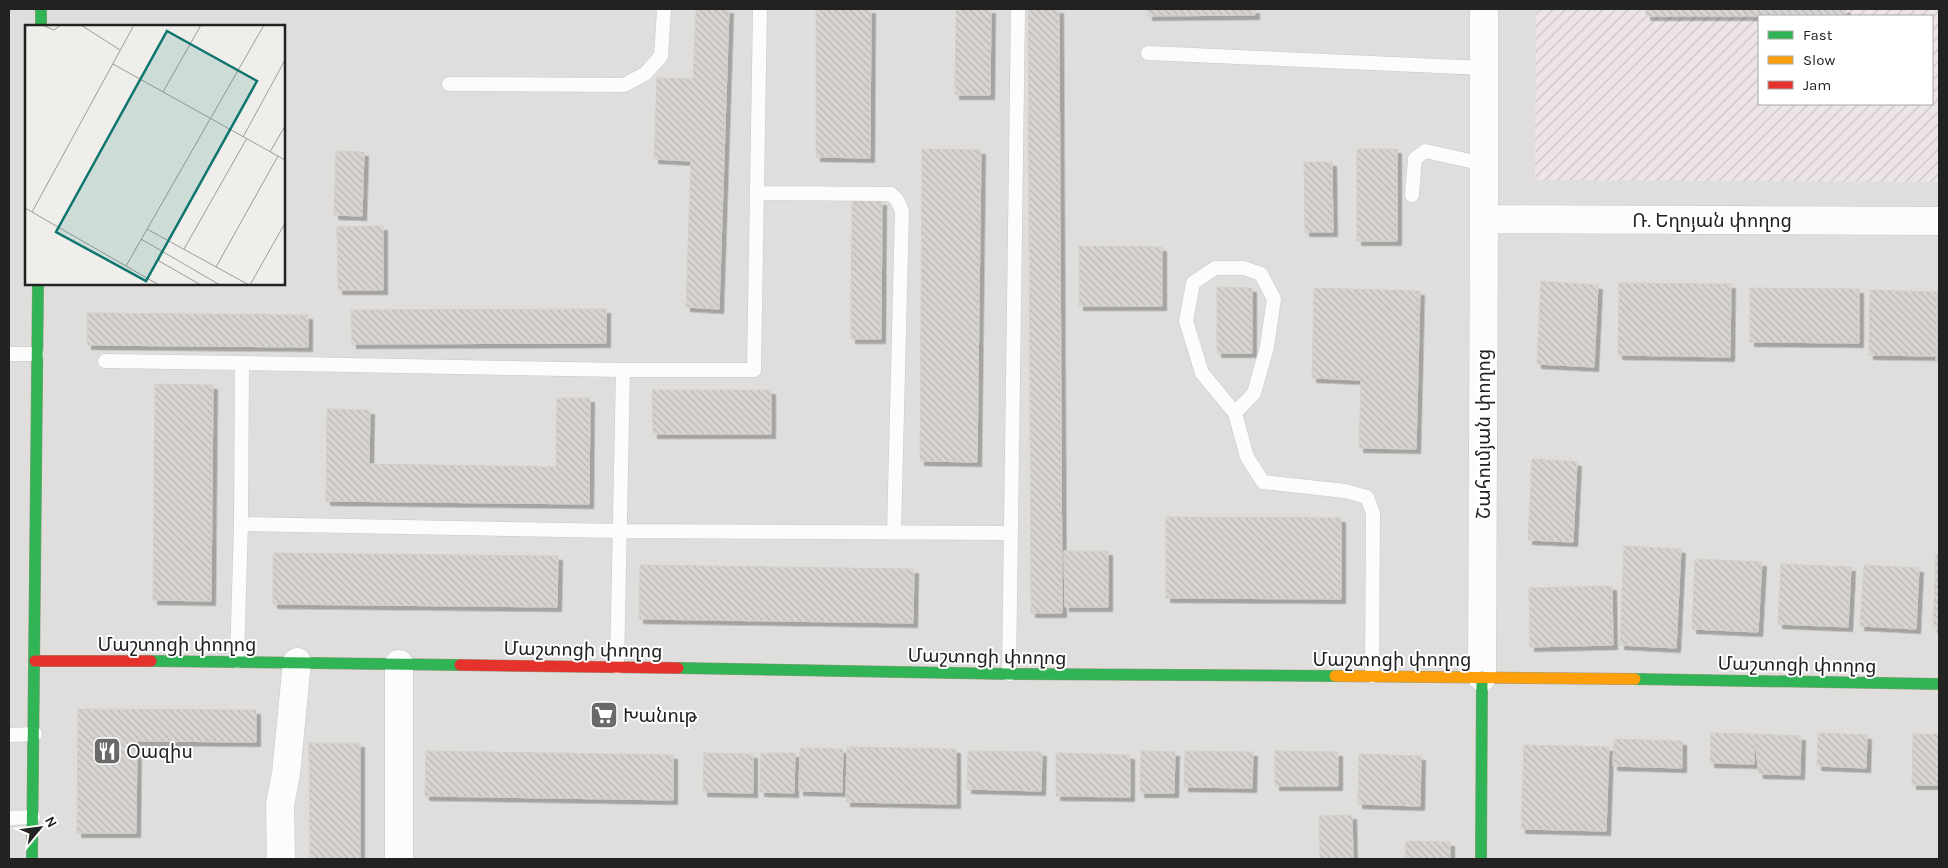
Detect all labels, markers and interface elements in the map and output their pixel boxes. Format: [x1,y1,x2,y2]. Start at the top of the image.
legend [1758,15,1933,105]
inset map [25,25,285,285]
text: Fast [1803,26,1833,44]
text: Slow [1803,51,1835,69]
text: Jam [1803,76,1831,94]
street label: Ռ. Եղոյան փողոց [1632,210,1792,232]
street label: Շահումյան փողոց [1473,349,1495,519]
street label: Մաշտոցի փողոց [98,634,256,656]
street label: Մաշտոցի փողոց [503,638,663,662]
street label: Մաշտոցի փողոց [907,645,1067,669]
street label: Մաշտոցի փողոց [1313,649,1471,671]
street label: Մաշտոցի փողոց [1717,653,1877,677]
supermarket icon: Խանութ [589,700,619,730]
place label: Խանութ [623,705,698,727]
restaurant icon: Օազիս [92,736,122,766]
place label: Օազիս [126,741,193,763]
north arrow [15,803,65,853]
text: N [41,813,61,830]

